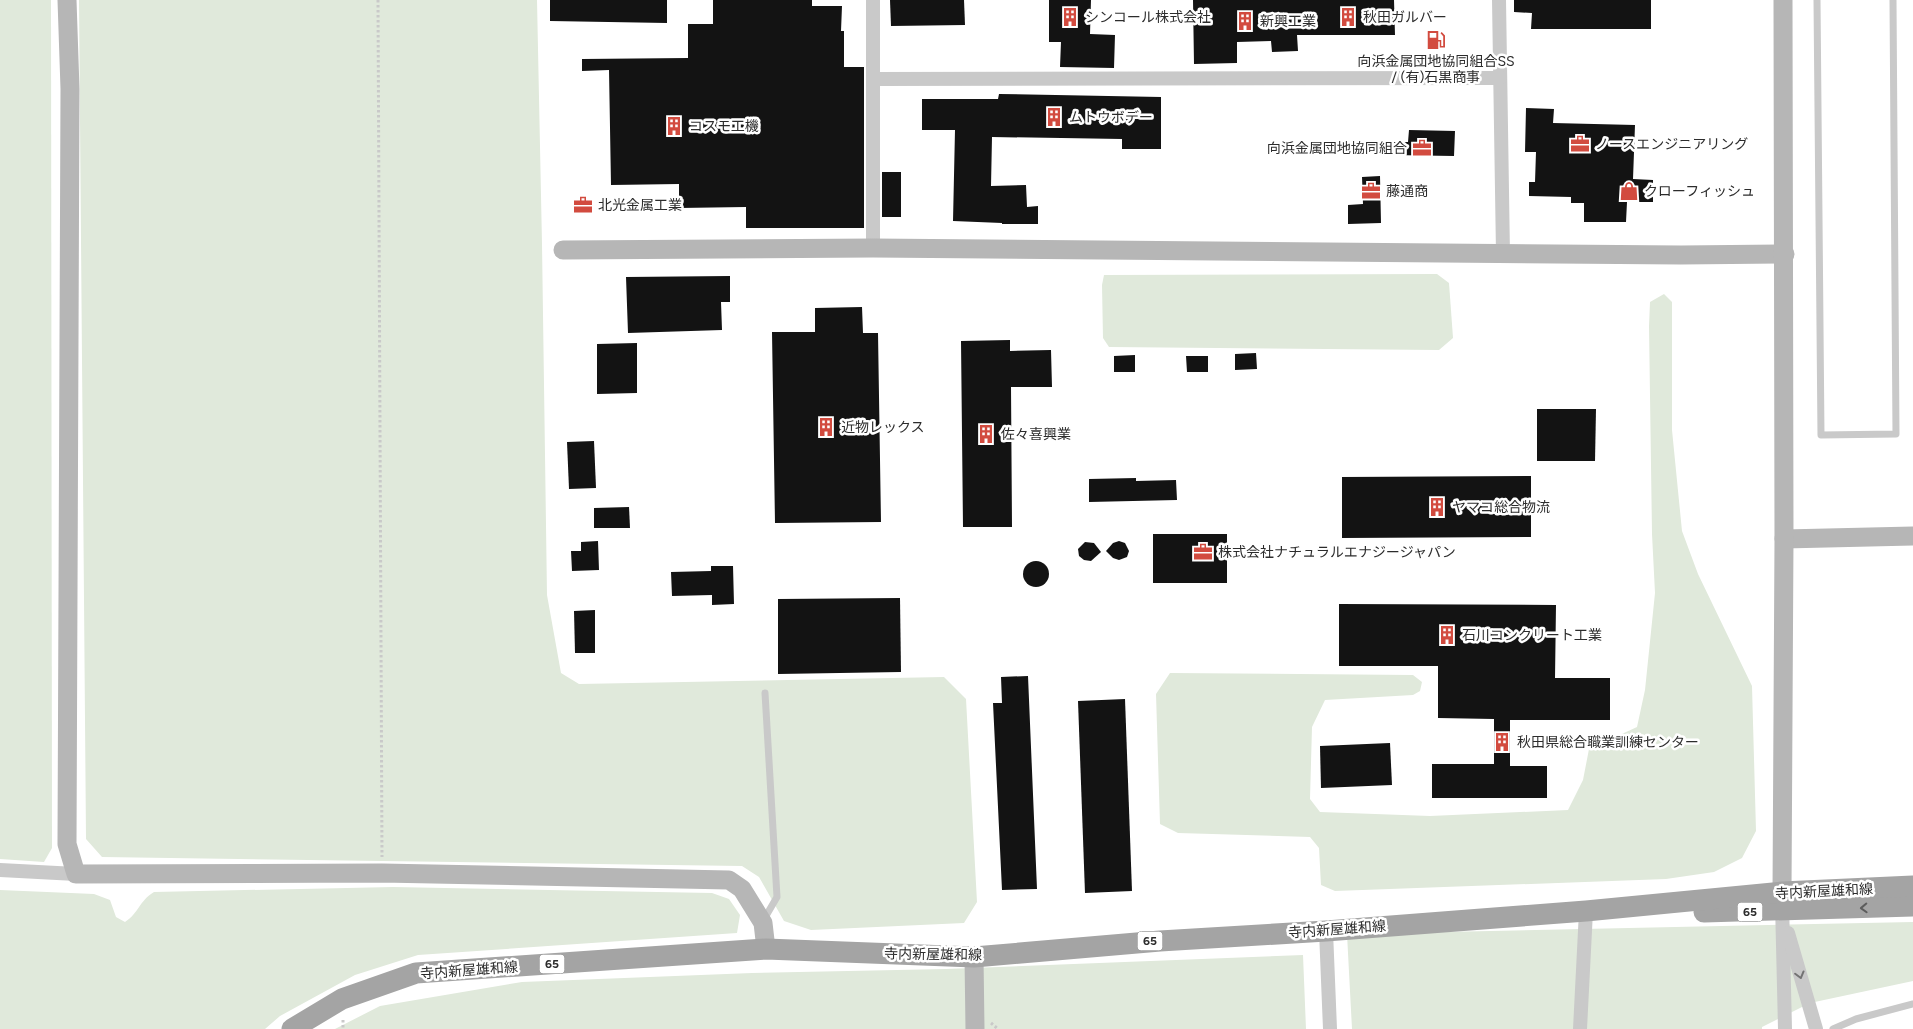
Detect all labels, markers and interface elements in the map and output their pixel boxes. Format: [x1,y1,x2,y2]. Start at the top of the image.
building icon: シンコール株式会社 [1059,6,1081,28]
building icon: 秋田ガルバー [1337,6,1359,28]
place label: シンコール株式会社 [1085,9,1211,26]
place label: 秋田ガルバー [1363,9,1447,26]
building icon: 新興工業 [1234,10,1256,32]
place label: 新興工業 [1260,13,1316,30]
fuel station icon: 向浜金属団地協同組合SS / (有)石黒商事 [1425,29,1447,51]
place label: 向浜金属団地協同組合SS / (有)石黒商事 [1357,53,1515,86]
building icon: ムトウボデー [1043,106,1065,128]
place label: ムトウボデー [1069,109,1153,126]
building icon: コスモ工機 [663,115,685,137]
place label: コスモ工機 [689,118,759,135]
office icon: ノースエンジニアリング [1569,133,1591,155]
place label: ノースエンジニアリング [1595,136,1748,153]
office icon: 向浜金属団地協同組合 [1411,137,1433,159]
place label: 向浜金属団地協同組合 [1267,140,1407,157]
office icon: 藤通商 [1360,180,1382,202]
shop icon: クローフィッシュ [1618,180,1640,202]
place label: 藤通商 [1386,183,1428,200]
place label: クローフィッシュ [1644,183,1755,200]
office icon: 北光金属工業 [572,194,594,216]
place label: 北光金属工業 [598,197,682,214]
building icon: 近物レックス [815,416,837,438]
place label: 近物レックス [841,419,925,436]
building icon: 佐々喜興業 [975,423,997,445]
place label: 佐々喜興業 [1001,426,1071,443]
building icon: ヤマコ総合物流 [1426,496,1448,518]
place label: ヤマコ総合物流 [1452,499,1550,516]
office icon: 株式会社ナチュラルエナジージャパン [1192,541,1214,563]
place label: 株式会社ナチュラルエナジージャパン [1218,544,1456,561]
building icon: 石川コンクリート工業 [1436,624,1458,646]
place label: 石川コンクリート工業 [1462,627,1602,644]
building icon: 秋田県総合職業訓練センター [1491,731,1513,753]
place label: 秋田県総合職業訓練センター [1517,734,1699,751]
street label: 寺内新屋雄和線 [1775,880,1873,903]
road number: 65 [1738,902,1762,922]
one-way arrow [1860,902,1868,913]
street label: 寺内新屋雄和線 [1288,918,1387,941]
road number: 65 [1138,931,1162,950]
street label: 寺内新屋雄和線 [884,945,982,964]
road number: 65 [540,954,564,974]
street label: 寺内新屋雄和線 [420,959,519,982]
one-way arrow [1794,970,1804,978]

